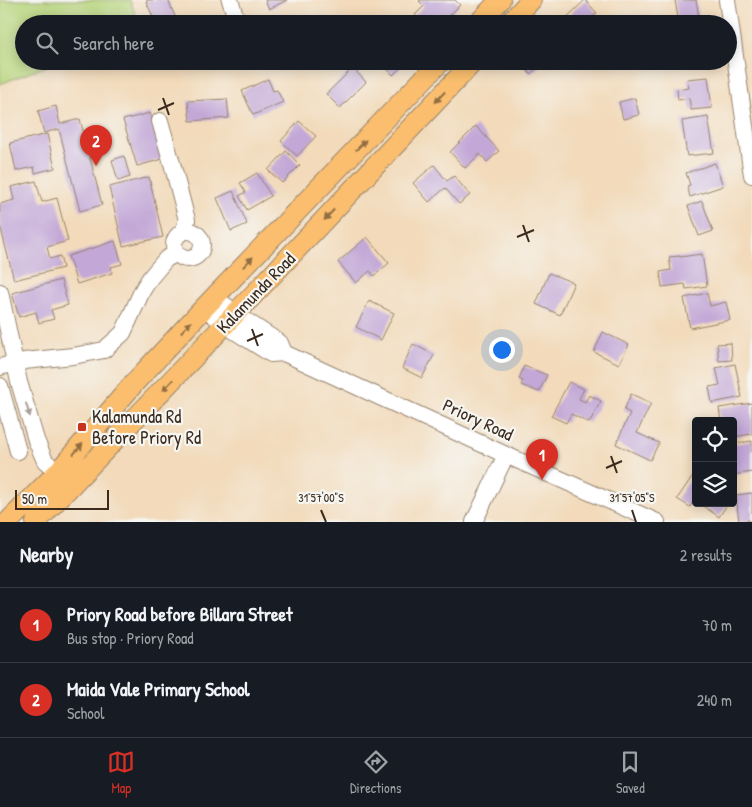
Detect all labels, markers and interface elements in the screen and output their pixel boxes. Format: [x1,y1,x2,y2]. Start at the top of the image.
search box [15,15,737,70]
icon: search [33,29,61,57]
text: Search here [73,30,154,56]
one-way arrow [434,90,446,102]
pin: 2 [80,125,112,166]
one-way arrow [354,140,366,152]
one-way arrow [323,209,335,221]
street label: Kalamunda Road [211,247,301,339]
one-way arrow [242,257,254,269]
one-way arrow [180,322,192,334]
your location [489,337,515,363]
one-way arrow [162,379,174,391]
street label: Priory Road [439,392,518,447]
one-way arrow [24,403,32,418]
place label: Kalamunda Rd Before Priory Rd [92,404,201,450]
map controls [692,417,737,507]
button: locate [692,417,737,462]
marker: Kalamunda Rd Before Priory Rd [76,421,88,433]
pin: 1 [526,439,558,480]
one-way arrow [72,442,83,455]
button: layers [692,462,737,507]
scale bar [15,487,109,510]
text: 50 m [22,489,47,508]
text: 31°57'00"S [298,489,344,506]
text: 31°57'05"S [609,489,655,506]
text: Nearby [20,540,73,569]
text: 2 results [680,544,732,566]
text: Priory Road before Billara Street [67,601,293,627]
text: 1 [33,614,39,636]
text: 70 m [702,614,732,636]
text: Bus stop · Priory Road [67,627,194,649]
text: Maida Vale Primary School [67,676,250,702]
text: 2 [32,689,40,711]
text: 240 m [697,689,732,711]
text: School [67,702,104,724]
tab: Map [107,748,135,797]
tab: Directions [350,748,401,797]
tab: Saved [616,748,645,797]

